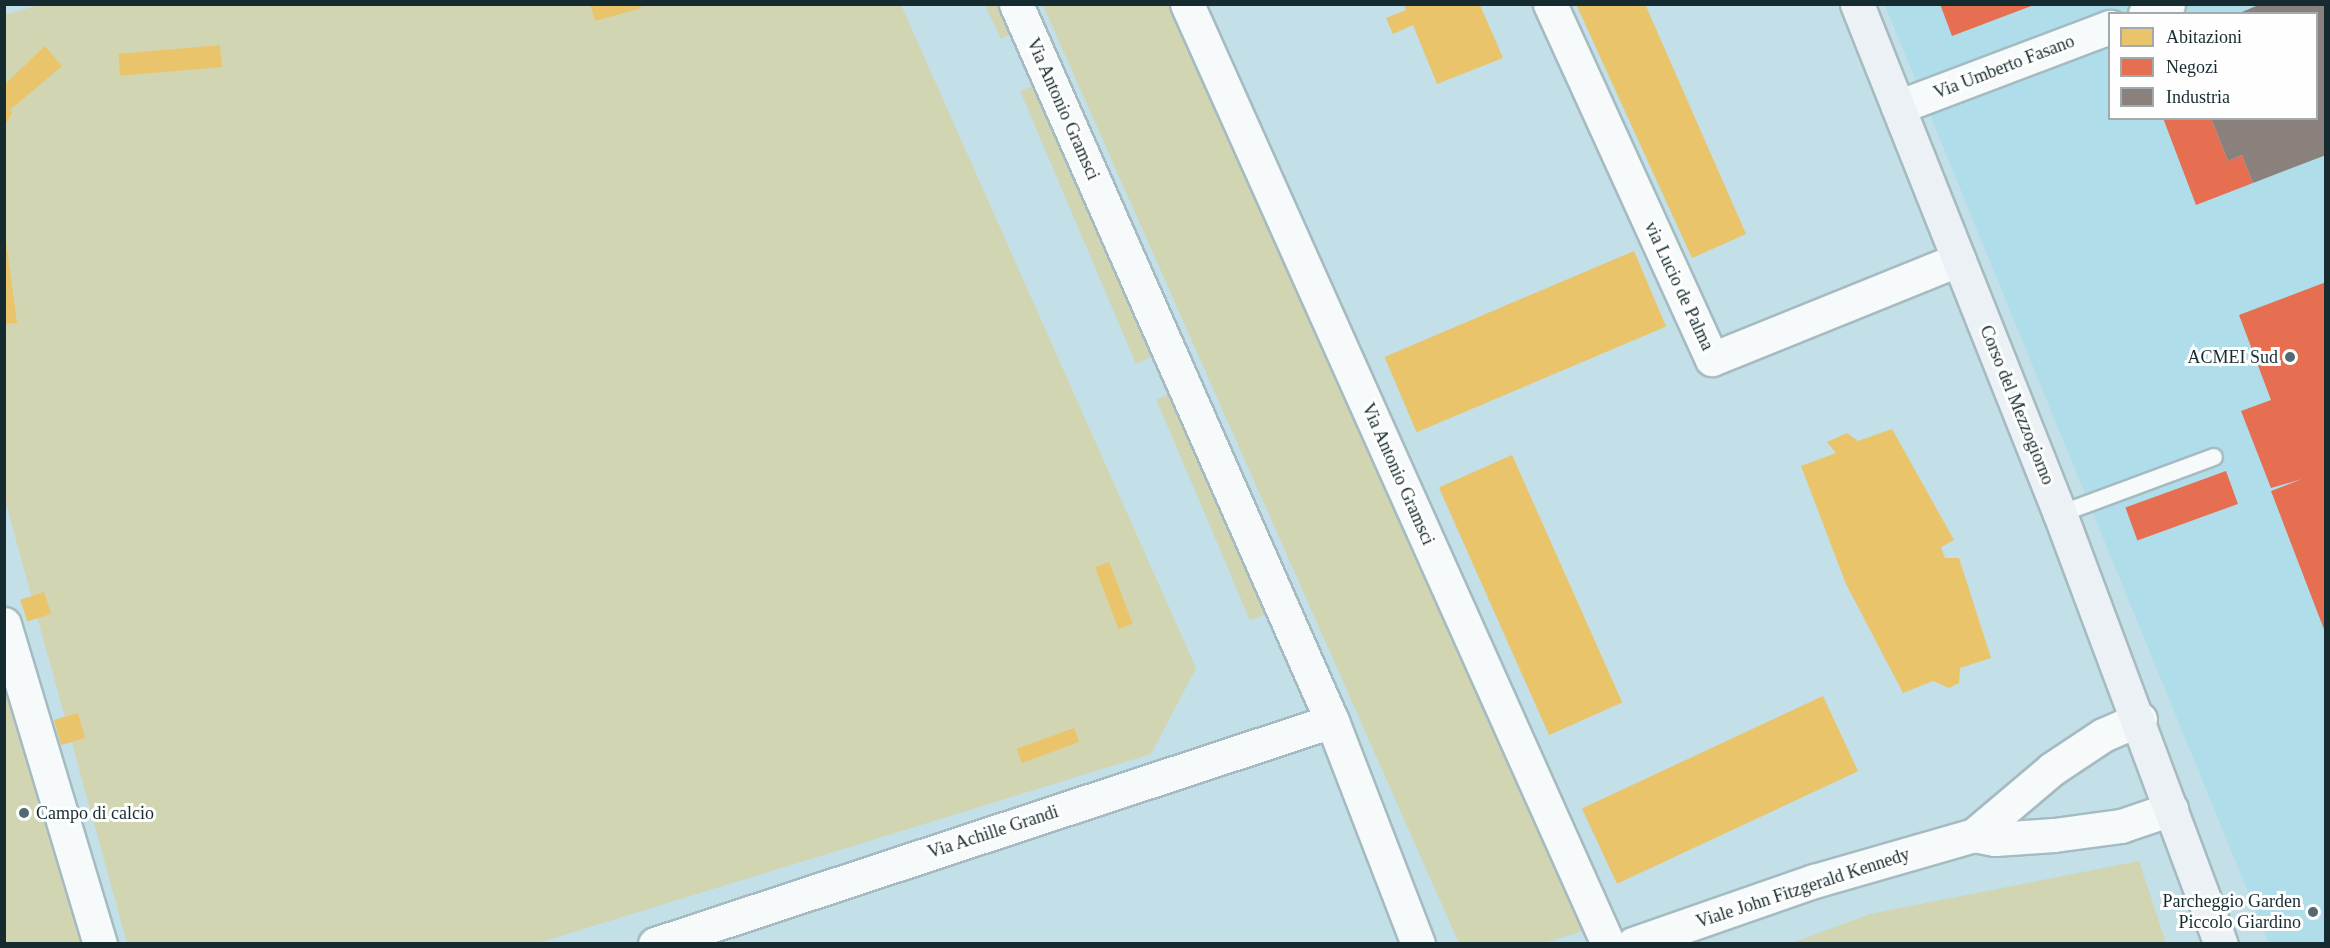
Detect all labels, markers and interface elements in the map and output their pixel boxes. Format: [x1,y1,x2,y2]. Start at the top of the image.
legend [2108,12,2318,120]
text: Abitazioni [2166,27,2242,47]
street label: Via Umberto Fasano [1931,30,2077,104]
street label: Via Antonio Gramsci [1022,34,1104,184]
text: Negozi [2166,57,2218,77]
text: Industria [2166,87,2230,107]
street label: via Lucio de Palma [1640,218,1718,354]
street label: Corso del Mezzogiorno [1975,322,2059,488]
place label: ACMEI Sud [2187,346,2278,368]
marker: ACMEI Sud [2283,350,2297,364]
street label: Via Antonio Gramsci [1357,399,1439,549]
street label: Via Achille Grandi [925,801,1061,863]
place label: Campo di calcio [36,802,154,824]
marker: Campo di calcio [17,806,31,820]
street label: Viale John Fitzgerald Kennedy [1693,843,1913,933]
place label: Parcheggio Garden Piccolo Giardino [2163,891,2301,934]
marker: Parcheggio Garden Piccolo Giardino [2306,905,2320,919]

